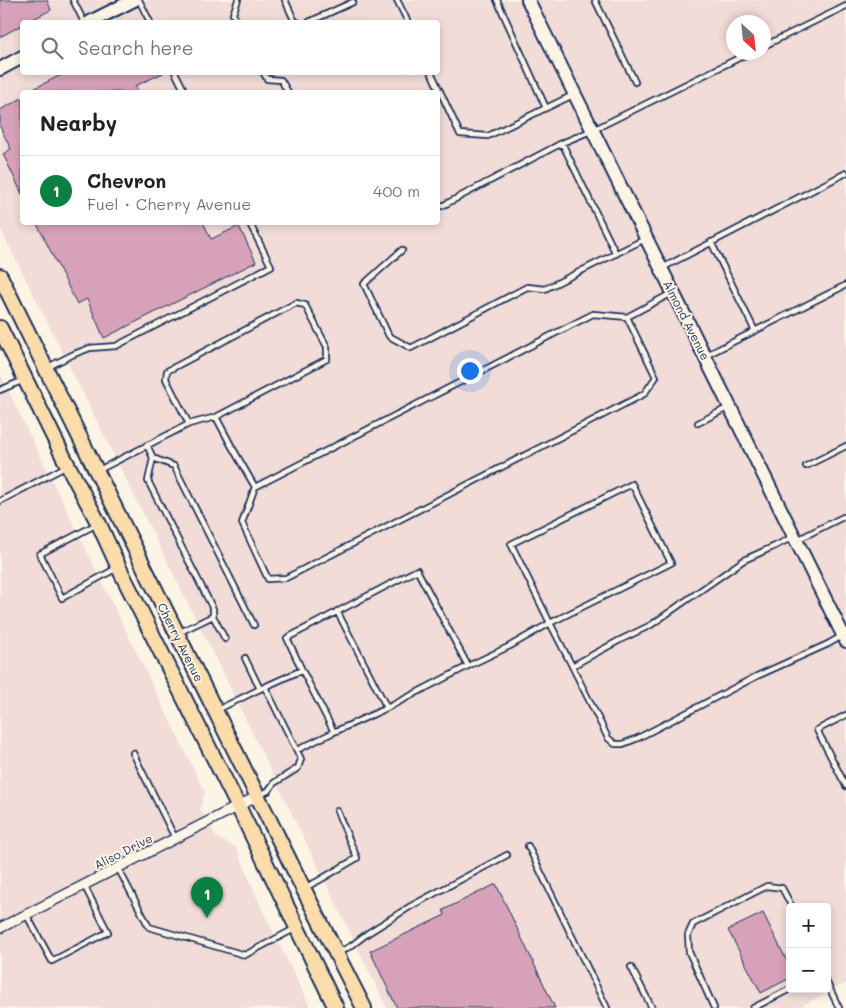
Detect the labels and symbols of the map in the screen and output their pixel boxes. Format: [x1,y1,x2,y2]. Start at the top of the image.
north arrow [726,15,771,60]
street label: Almond Avenue [660,277,714,363]
your location [457,358,483,384]
street label: Cherry Avenue [154,600,208,684]
street label: Aliso Drive [91,829,155,873]
pin: 1 [191,877,223,918]

